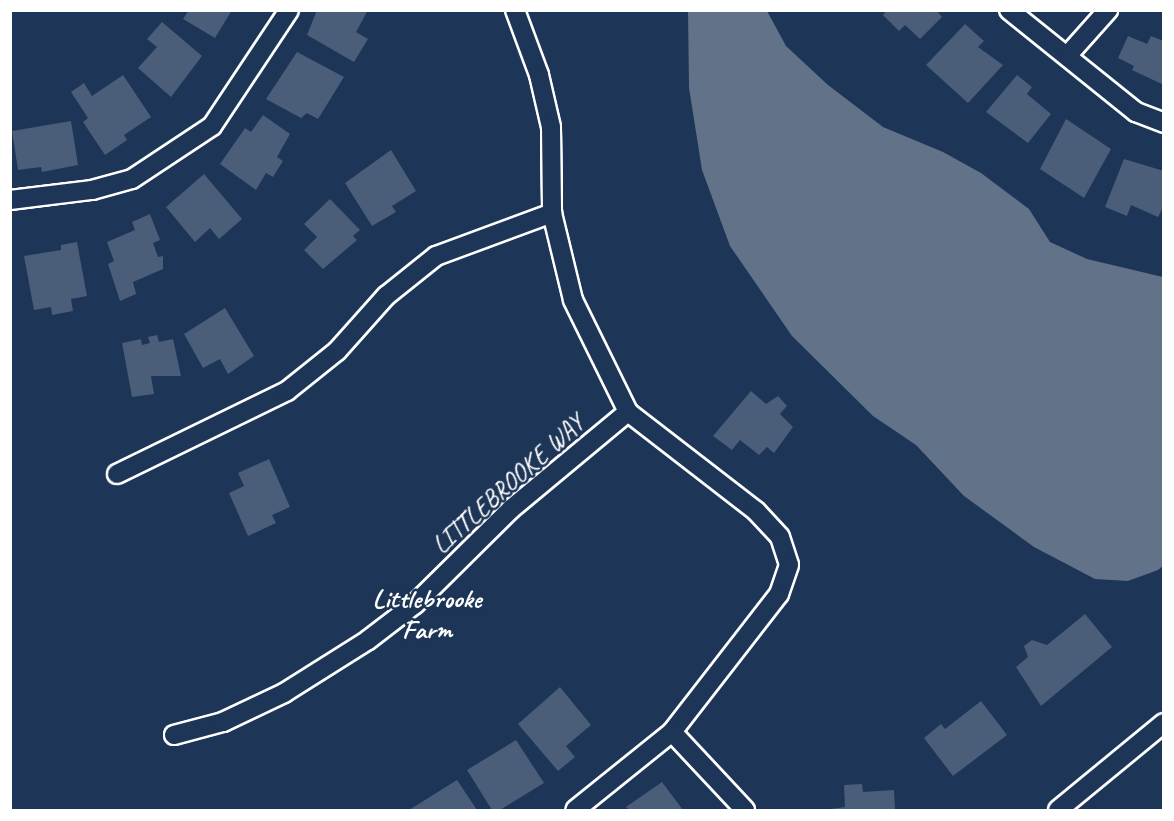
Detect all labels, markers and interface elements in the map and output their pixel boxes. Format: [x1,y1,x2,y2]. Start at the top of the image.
street label: LITTLEBROOKE WAY [425,407,591,561]
district label: Littlebrooke Farm [372,582,482,645]

